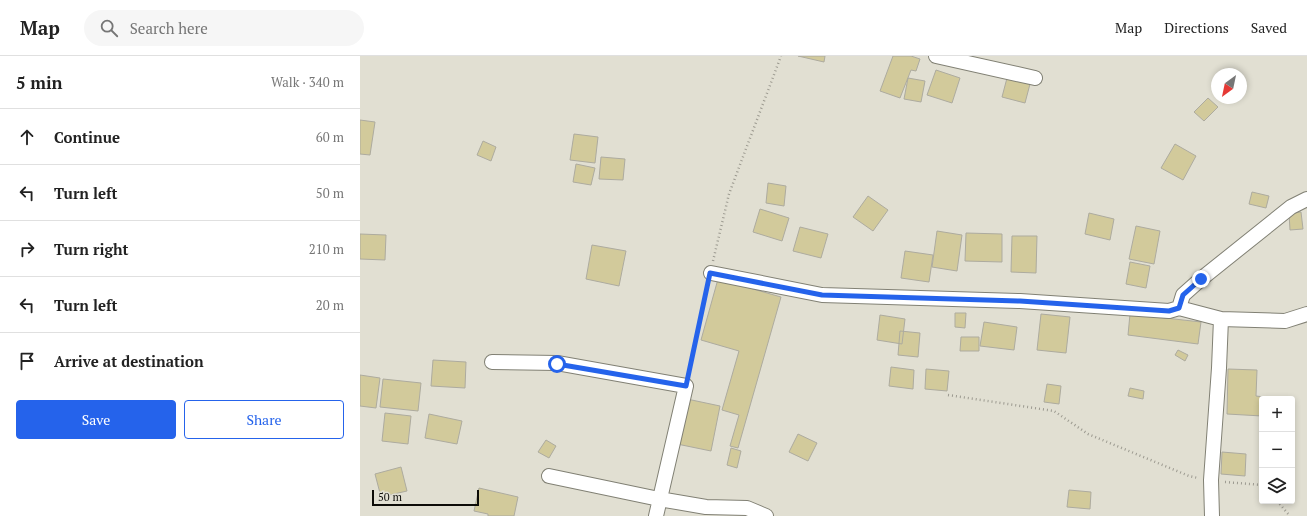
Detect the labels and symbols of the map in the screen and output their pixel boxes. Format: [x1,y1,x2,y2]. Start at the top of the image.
north arrow [1211,68,1247,104]
route end [1192,270,1210,288]
route start [548,355,566,373]
scale bar [372,488,479,507]

